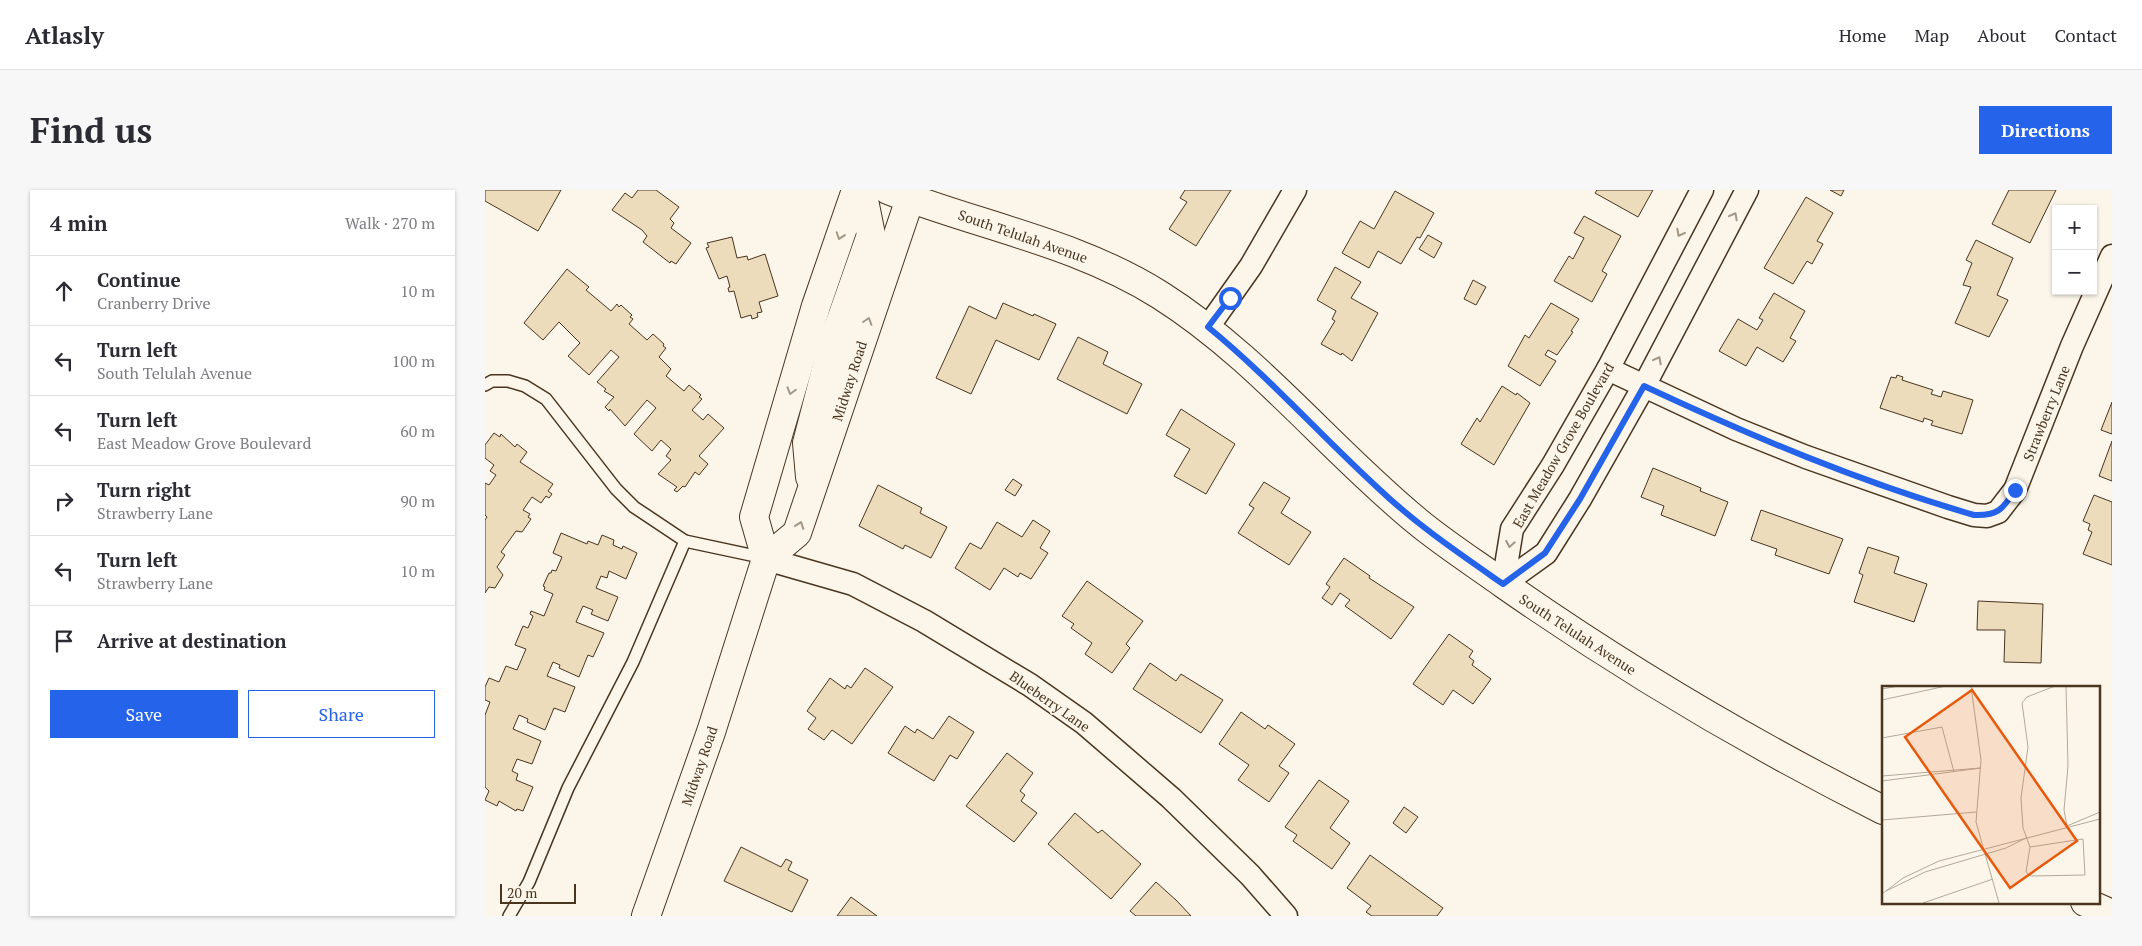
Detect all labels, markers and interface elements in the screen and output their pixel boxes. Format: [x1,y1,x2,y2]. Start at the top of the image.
text: Atlasly [25,19,104,51]
text: Home [1839,23,1886,47]
text: Map [1914,23,1949,47]
text: About [1977,23,2026,47]
text: Contact [2054,23,2117,47]
button: Directions [1979,106,2112,154]
text: Find us [30,107,152,153]
street label: South Telulah Avenue [956,205,1090,267]
map controls [2052,205,2097,295]
button: + [2052,205,2097,250]
text: 4 min [50,209,107,237]
text: Walk · 270 m [345,212,435,234]
one-way arrow [1728,212,1738,221]
one-way arrow [1676,228,1686,237]
one-way arrow [836,232,846,240]
button: − [2052,250,2097,295]
text: Continue [97,267,181,292]
icon: ahead [50,277,78,305]
text: 10 m [400,280,435,302]
route start [1219,287,1242,310]
text: Cranberry Drive [97,292,211,314]
one-way arrow [863,318,873,326]
text: Turn left [97,337,178,362]
street label: Midway Road [827,338,871,423]
icon: left [50,347,78,375]
text: 100 m [392,350,435,372]
one-way arrow [1652,356,1662,365]
street label: East Meadow Grove Boulevard [1508,359,1618,531]
text: South Telulah Avenue [97,362,252,384]
street label: Strawberry Lane [2018,362,2074,464]
one-way arrow [786,386,796,395]
text: Turn left [97,407,178,432]
icon: left [50,417,78,445]
text: 60 m [400,420,435,442]
text: East Meadow Grove Boulevard [97,432,311,454]
text: Turn right [97,477,191,502]
route end [2004,479,2027,502]
icon: right [50,487,78,515]
text: 90 m [400,490,435,512]
text: Strawberry Lane [97,502,213,524]
one-way arrow [794,521,804,530]
one-way arrow [1505,539,1515,548]
text: Turn left [97,547,178,572]
icon: left [50,557,78,585]
text: 10 m [400,560,435,582]
text: Strawberry Lane [97,572,213,594]
street label: South Telulah Avenue [1516,589,1640,679]
icon: arrive [50,627,78,655]
text: Arrive at destination [97,628,286,653]
street label: Blueberry Lane [1006,666,1094,736]
inset map [1882,686,2099,904]
button: Save [50,690,238,738]
button: Share [248,690,435,738]
street label: Midway Road [676,723,722,808]
scale bar [500,881,576,904]
text: 20 m [507,883,537,902]

